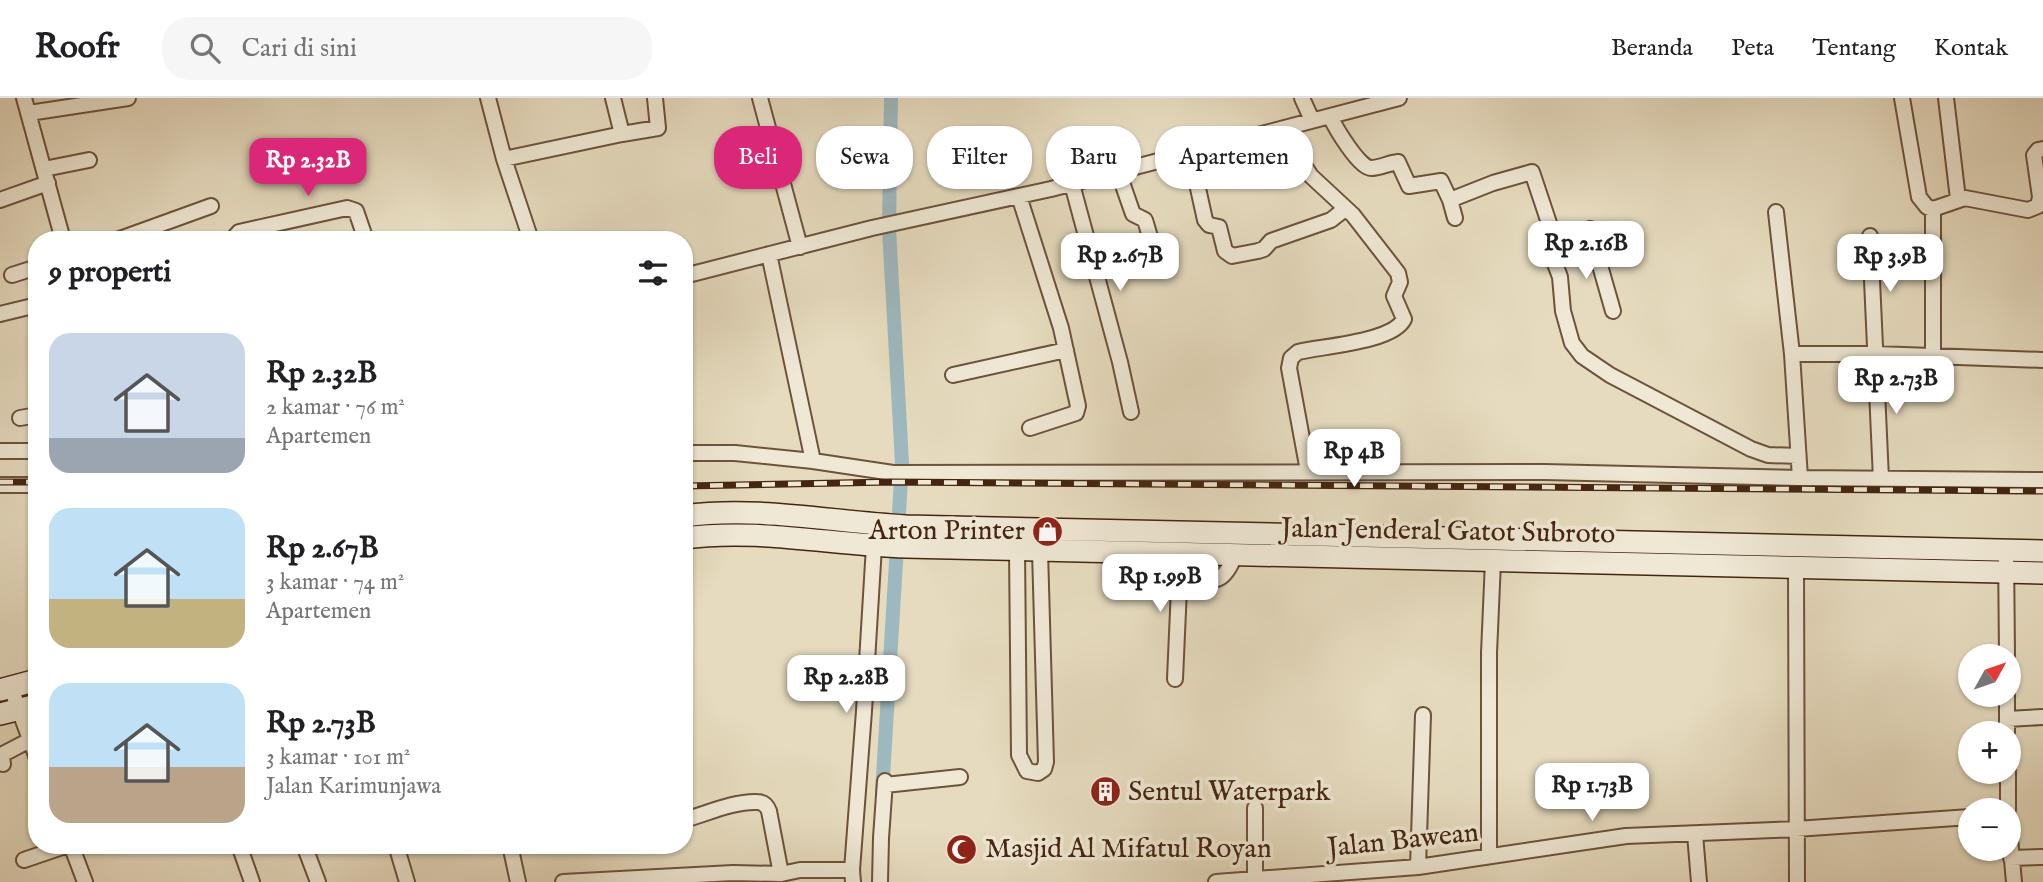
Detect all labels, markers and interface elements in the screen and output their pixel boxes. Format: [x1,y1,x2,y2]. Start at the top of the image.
search box [162,17,652,80]
text: Roofr [35,27,120,69]
icon: search [186,29,224,67]
text: Cari di sini [242,32,357,65]
text: Beranda [1611,33,1693,64]
text: Peta [1731,33,1774,64]
text: Tentang [1812,33,1896,64]
text: Kontak [1934,33,2008,64]
chip: Beli [714,126,802,189]
chip: Sewa [816,126,913,189]
chip: Filter [927,126,1032,189]
chip: Baru [1046,126,1141,189]
chip: Apartemen [1155,126,1313,189]
pin: Rp 2.32B [236,139,380,198]
text: Rp 2.32B [265,146,351,175]
pin: Rp 2.16B [1514,222,1658,281]
text: Rp 2.16B [1544,229,1628,258]
pin: Rp 2.67B [1048,234,1192,293]
pin: Rp 3.9B [1825,234,1955,294]
text: Rp 2.67B [1077,241,1163,270]
text: Rp 3.9B [1853,242,1927,271]
text: 9 properti [49,254,171,292]
icon: filters [634,254,672,292]
text: Rp 2.32B [266,355,377,393]
pin: Rp 2.73B [1824,356,1968,416]
icon: home [105,361,189,445]
text: Rp 2.73B [1854,364,1938,393]
text: 2 kamar · 76 m² [266,393,405,422]
text: Apartemen [266,422,371,451]
pin: Rp 4B [1305,430,1403,489]
text: Rp 4B [1323,437,1385,466]
street label: Jalan Jenderal Gatot Subroto [1277,512,1616,552]
place label: Arton Printer [868,514,1025,549]
shop icon: Arton Printer [1031,514,1065,548]
text: Rp 2.67B [266,530,379,568]
icon: home [105,536,189,620]
pin: Rp 1.99B [1088,554,1232,614]
text: Rp 1.99B [1118,562,1202,591]
text: 3 kamar · 74 m² [266,568,404,597]
text: Apartemen [266,597,371,626]
north arrow [1958,644,2021,707]
map controls [1958,644,2021,861]
pin: Rp 2.28B [774,656,918,715]
text: Rp 2.28B [803,663,889,692]
text: Rp 2.73B [266,705,376,743]
icon: home [105,711,189,795]
button: + [1958,721,2021,784]
text: 3 kamar · 101 m² [266,743,411,772]
pin: Rp 1.73B [1520,764,1664,823]
text: Rp 1.73B [1551,771,1633,800]
text: Jalan Karimunjawa [266,772,441,801]
building icon: Sentul Waterpark [1088,775,1122,809]
place label: Sentul Waterpark [1128,775,1331,810]
button: − [1958,798,2021,861]
street label: Jalan Bawean [1323,816,1480,867]
mosque icon: Masjid Al Mifatul Royan [945,832,979,866]
place label: Masjid Al Mifatul Royan [985,832,1272,867]

